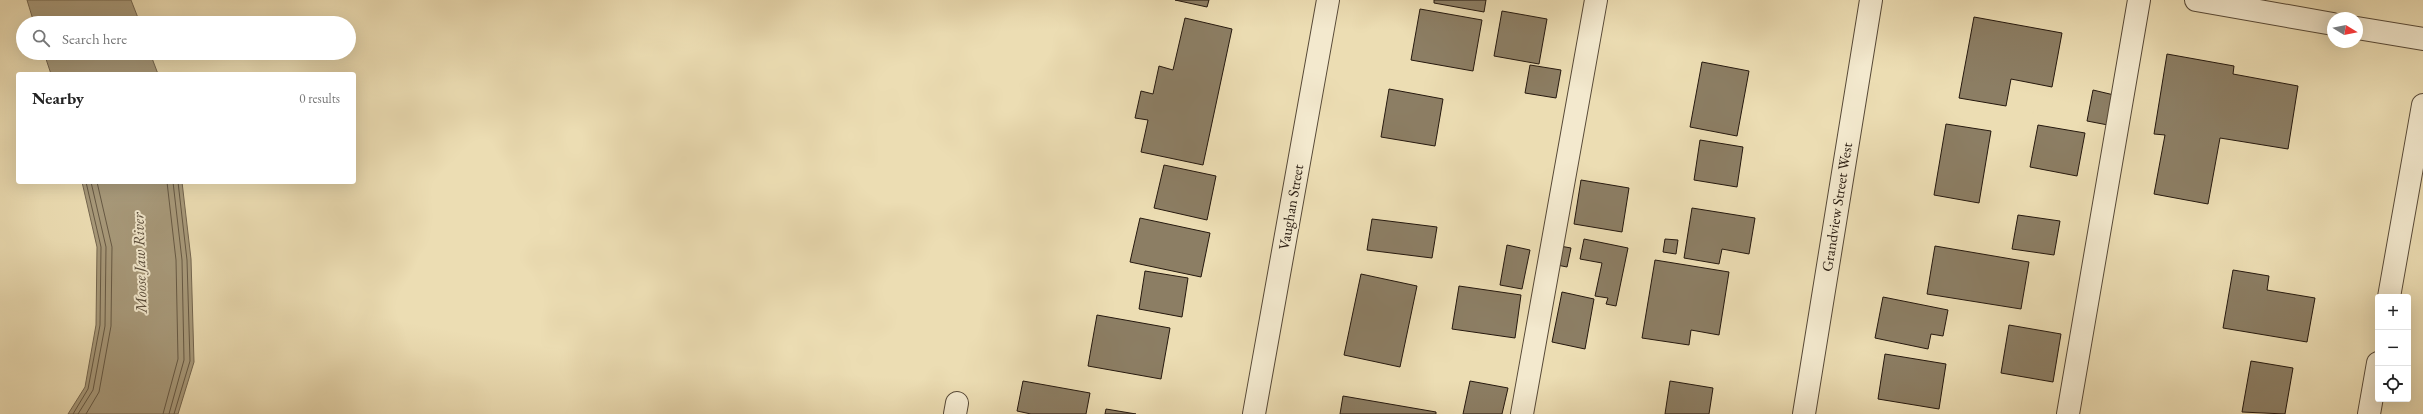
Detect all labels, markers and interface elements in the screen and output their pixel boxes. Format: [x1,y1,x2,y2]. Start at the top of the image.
north arrow [2327,12,2363,48]
search box [16,16,356,60]
icon: search [30,27,52,49]
text: Search here [62,29,127,48]
text: Nearby [32,87,84,109]
text: 0 results [299,90,340,107]
street label: Grandview Street West [1817,141,1856,273]
street label: Vaughan Street [1274,162,1307,251]
water label: Moose Jaw River [127,211,152,315]
map controls [2375,294,2411,402]
button: + [2375,294,2411,330]
button: − [2375,330,2411,366]
button: locate [2375,366,2411,402]

